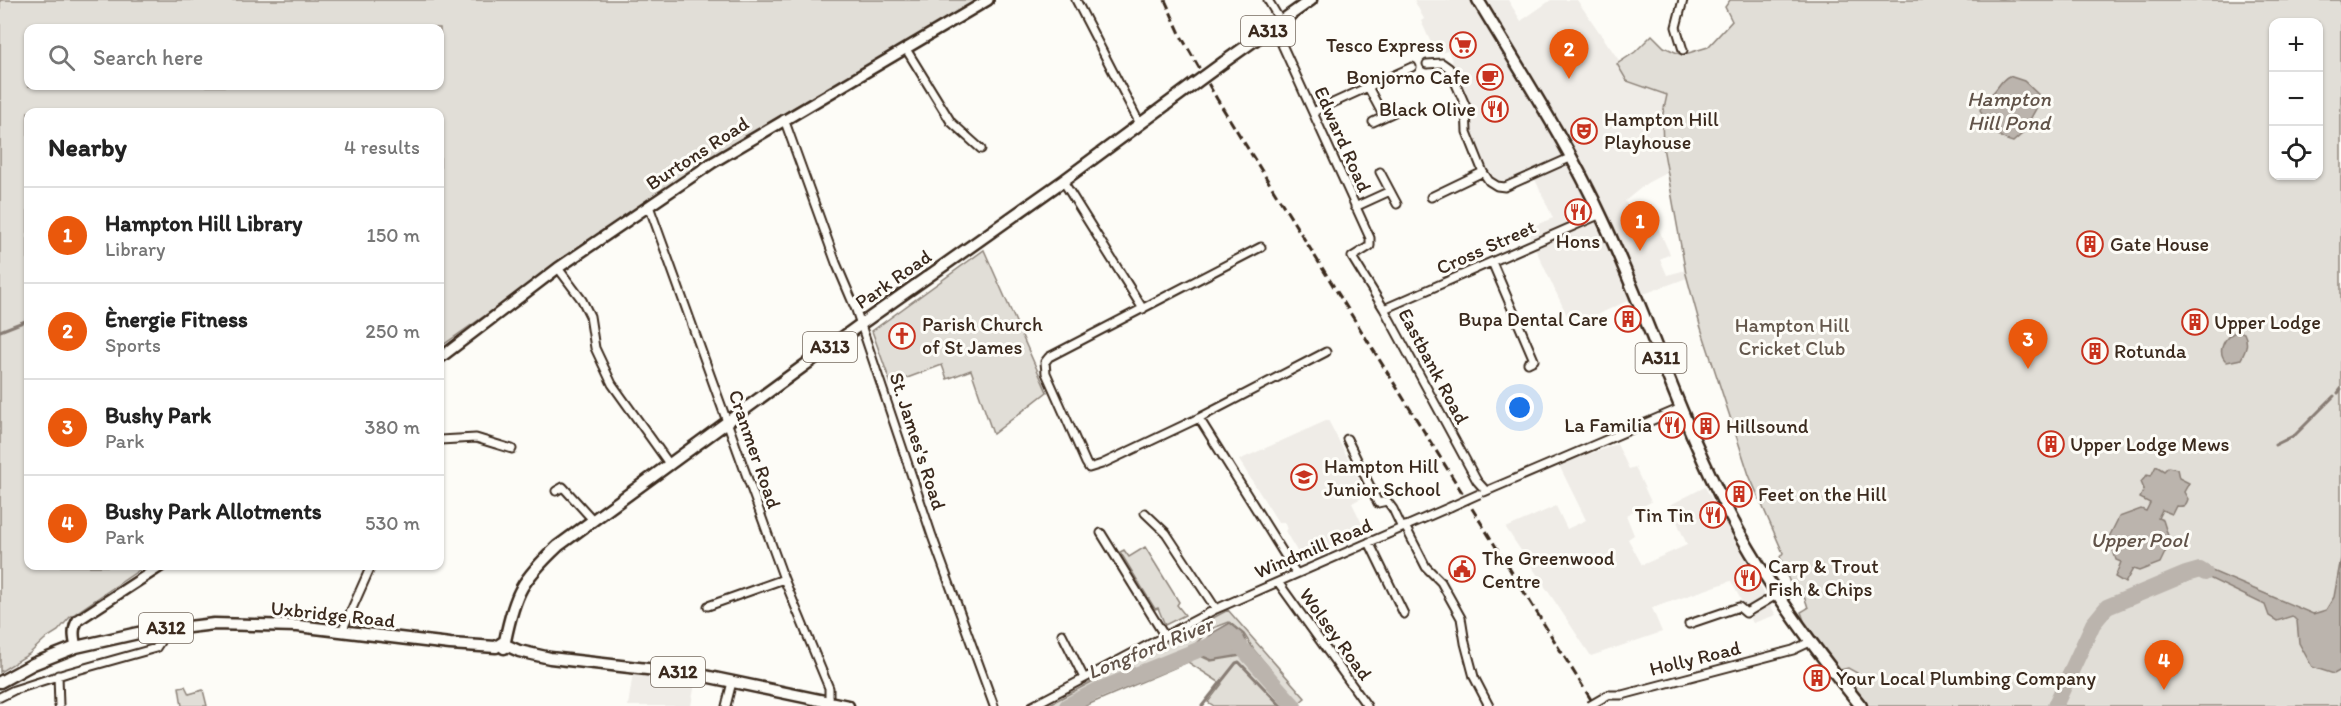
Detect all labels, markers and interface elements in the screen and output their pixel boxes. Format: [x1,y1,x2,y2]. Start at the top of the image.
road number: A313 [1241,16,1295,46]
map controls [2269,18,2323,180]
button: + [2269,18,2323,72]
search box [24,24,444,90]
pin: 2 [1550,29,1588,79]
supermarket icon: Tesco Express [1448,30,1478,60]
place label: Tesco Express [1326,33,1444,57]
icon: search [45,41,78,74]
text: Search here [93,44,203,71]
cafe icon: Bonjorno Cafe [1475,62,1505,92]
place label: Bonjorno Cafe [1346,65,1470,89]
button: − [2269,72,2323,126]
street label: Edward Road [1309,83,1377,196]
water label: Hampton Hill Pond [1967,86,2052,135]
restaurant icon: Black Olive [1480,94,1510,124]
place label: Black Olive [1379,97,1476,121]
place label: Hampton Hill Playhouse [1604,107,1719,154]
street label: Burtons Road [641,111,753,195]
theatre icon: Hampton Hill Playhouse [1569,116,1599,146]
button: locate [2269,126,2323,180]
text: Nearby [48,131,127,163]
text: 4 results [344,135,420,159]
restaurant icon: Hons [1563,197,1593,227]
pin: 1 [1620,202,1660,251]
text: Hampton Hill Library [105,210,302,237]
street label: Cross Street [1433,214,1539,280]
text: 1 [63,223,72,247]
text: 150 m [367,223,420,247]
place label: Hons [1556,229,1600,253]
building icon: Gate House [2075,229,2105,259]
place label: Gate House [2110,232,2209,256]
text: Library [105,237,165,261]
street label: Park Road [850,244,936,314]
street label: Eastbank Road [1393,304,1475,428]
building icon: Bupa Dental Care [1613,304,1643,334]
text: Ènergie Fitness [105,306,248,333]
place label: Bupa Dental Care [1458,307,1608,331]
building icon: Upper Lodge [2180,307,2210,337]
place label: Upper Lodge [2214,310,2321,334]
place label: Parish Church of St James [922,312,1043,359]
park label: Hampton Hill Cricket Club [1735,313,1850,360]
text: 2 [62,319,73,343]
text: 250 m [365,319,420,343]
pin: 3 [2008,320,2048,369]
church icon: Parish Church of St James [887,321,917,351]
road number: A313 [803,332,857,362]
text: Sports [105,333,161,357]
building icon: Rotunda [2080,336,2110,366]
place label: Rotunda [2114,339,2187,363]
road number: A311 [1636,343,1686,373]
street label: St. James's Road [885,369,952,513]
street label: Cranmer Road [723,387,787,512]
your location [1505,393,1534,422]
text: Bushy Park [105,402,211,429]
restaurant icon: La Familia [1657,410,1687,440]
building icon: Hillsound [1691,411,1721,441]
place label: La Familia [1564,413,1652,437]
place label: Hillsound [1726,414,1809,438]
text: 3 [62,415,73,439]
text: 380 m [365,415,420,439]
text: Park [105,429,144,453]
building icon: Upper Lodge Mews [2036,429,2066,459]
place label: Upper Lodge Mews [2070,432,2230,456]
place label: Hampton Hill Junior School [1324,454,1441,501]
school or university icon: Hampton Hill Junior School [1289,462,1319,492]
building icon: Feet on the Hill [1724,479,1754,509]
place label: Feet on the Hill [1758,482,1887,506]
text: Bushy Park Allotments [105,498,322,525]
restaurant icon: Tin Tin [1698,500,1728,530]
place label: Tin Tin [1635,503,1694,527]
text: 4 [61,511,74,535]
text: 530 m [365,511,420,535]
street label: Windmill Road [1251,512,1376,584]
text: Park [105,525,144,549]
water label: Upper Pool [2090,527,2190,552]
place label: The Greenwood Centre [1482,546,1615,593]
public building icon: The Greenwood Centre [1447,554,1477,584]
place label: Carp & Trout Fish & Chips [1768,554,1879,601]
restaurant icon: Carp & Trout Fish & Chips [1733,563,1763,593]
street label: Wolsey Road [1294,583,1378,685]
street label: Uxbridge Road [269,596,397,632]
water label: Longford River [1084,610,1219,684]
road number: A312 [139,613,193,643]
street label: Holly Road [1647,635,1743,681]
pin: 4 [2144,640,2184,690]
road number: A312 [651,657,705,687]
building icon: Your Local Plumbing Company [1802,663,1832,693]
place label: Your Local Plumbing Company [1836,666,2096,690]

